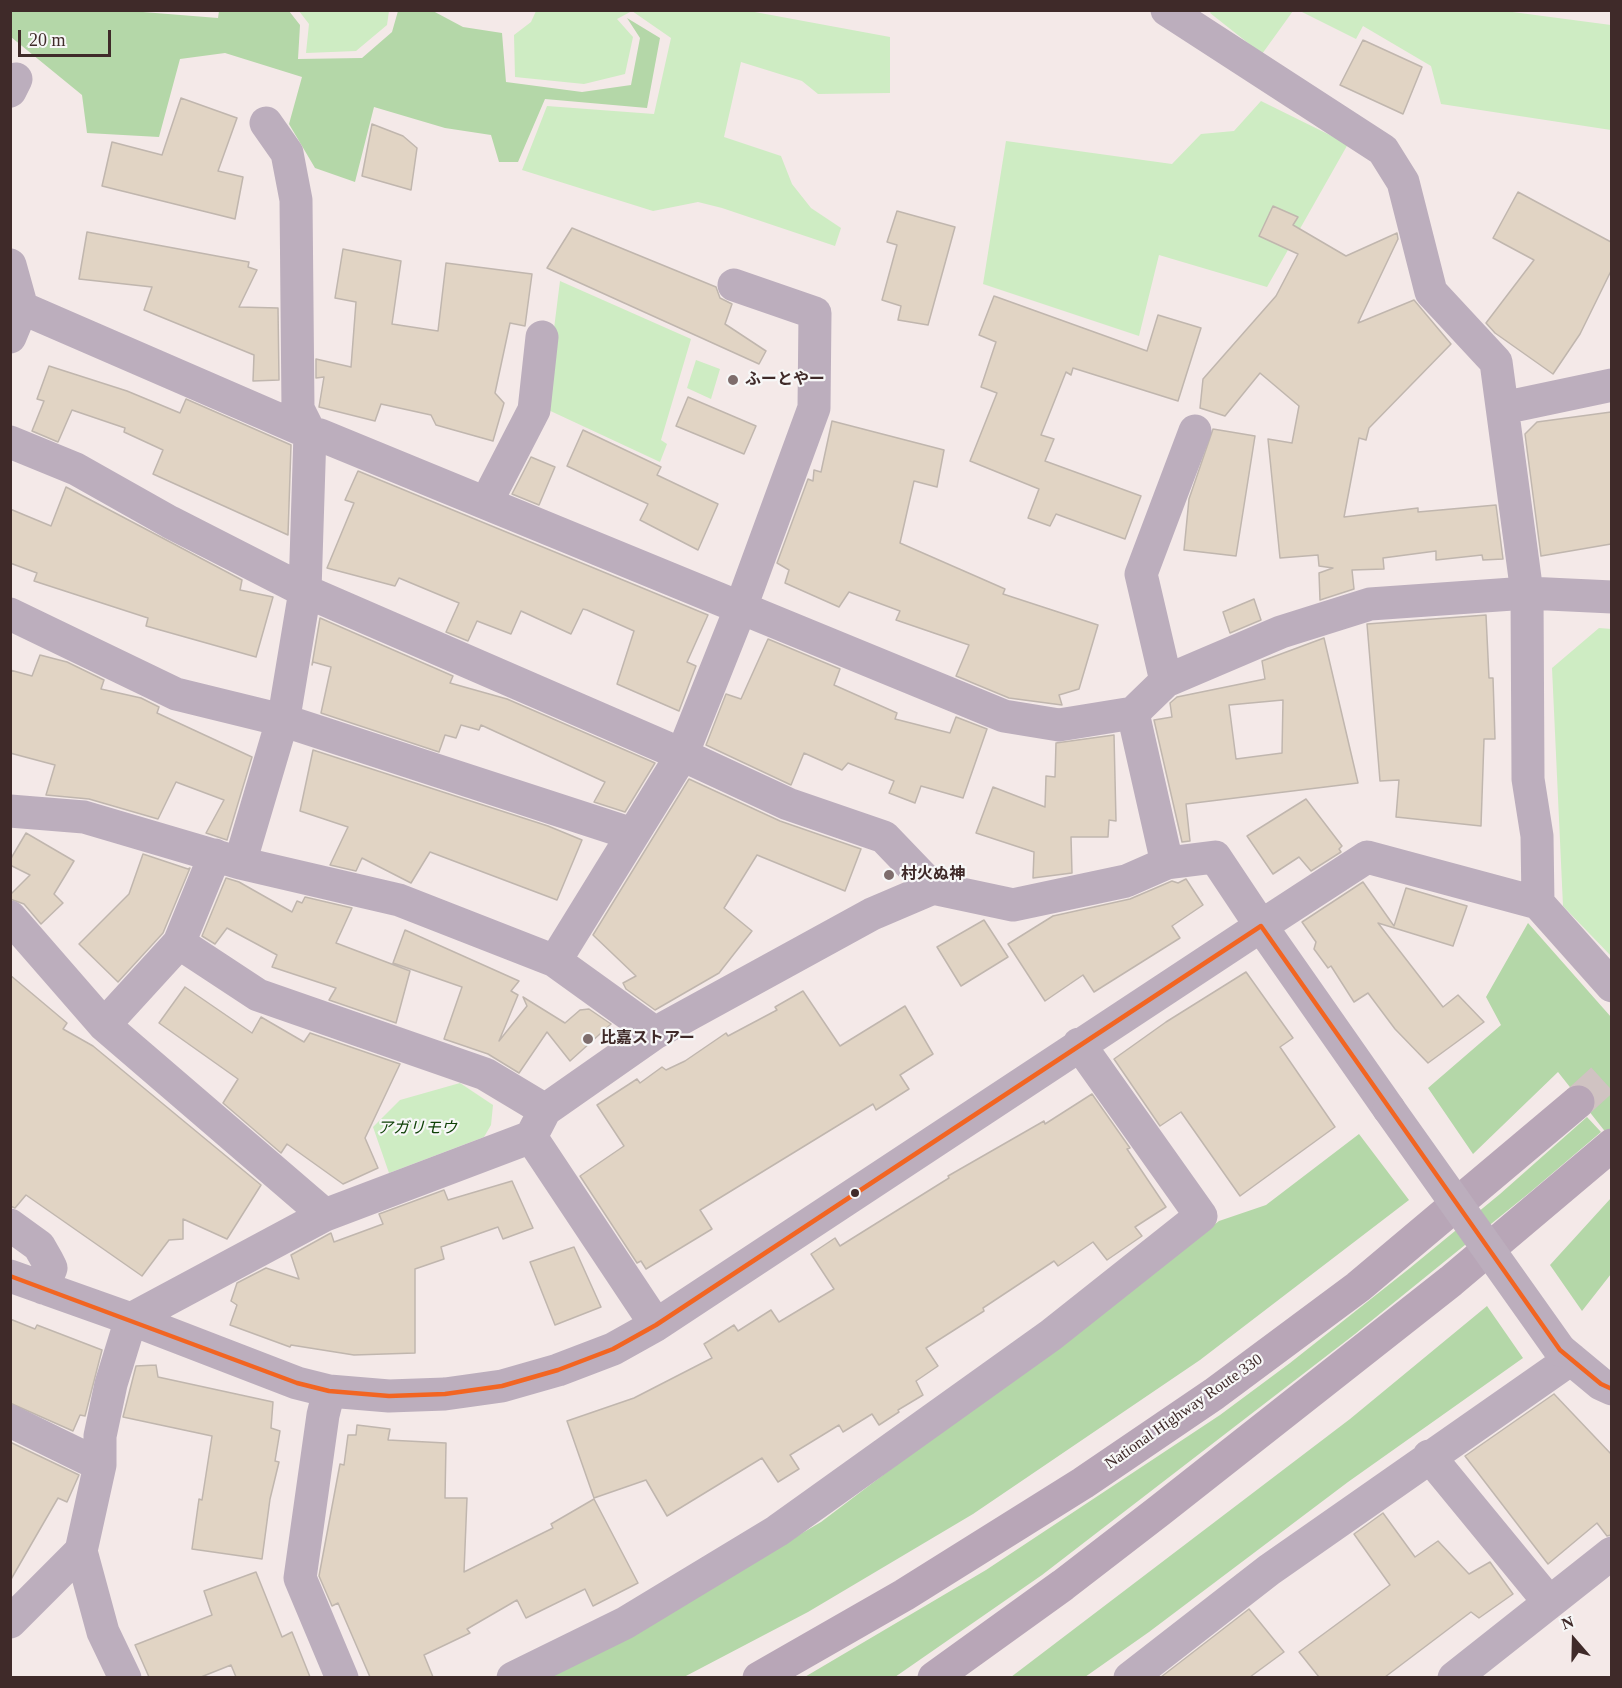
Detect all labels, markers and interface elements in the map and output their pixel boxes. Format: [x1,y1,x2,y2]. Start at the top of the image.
scale bar [21,18,114,56]
text: 20 m [29,30,66,50]
place label: ふーとやー [745,370,825,390]
marker: ふーとやー [726,373,740,387]
place label: 村火ぬ神 [901,865,965,885]
marker: 村火ぬ神 [882,868,896,882]
place label: 比嘉ストアー [600,1029,695,1049]
marker: 比嘉ストアー [581,1032,595,1046]
park label: アガリモウ [377,1119,457,1139]
unlabelled marker [849,1187,861,1199]
street label: National Highway Route 330 [1102,1350,1266,1474]
north arrow [1544,1610,1604,1670]
text: N [1559,1613,1576,1633]

